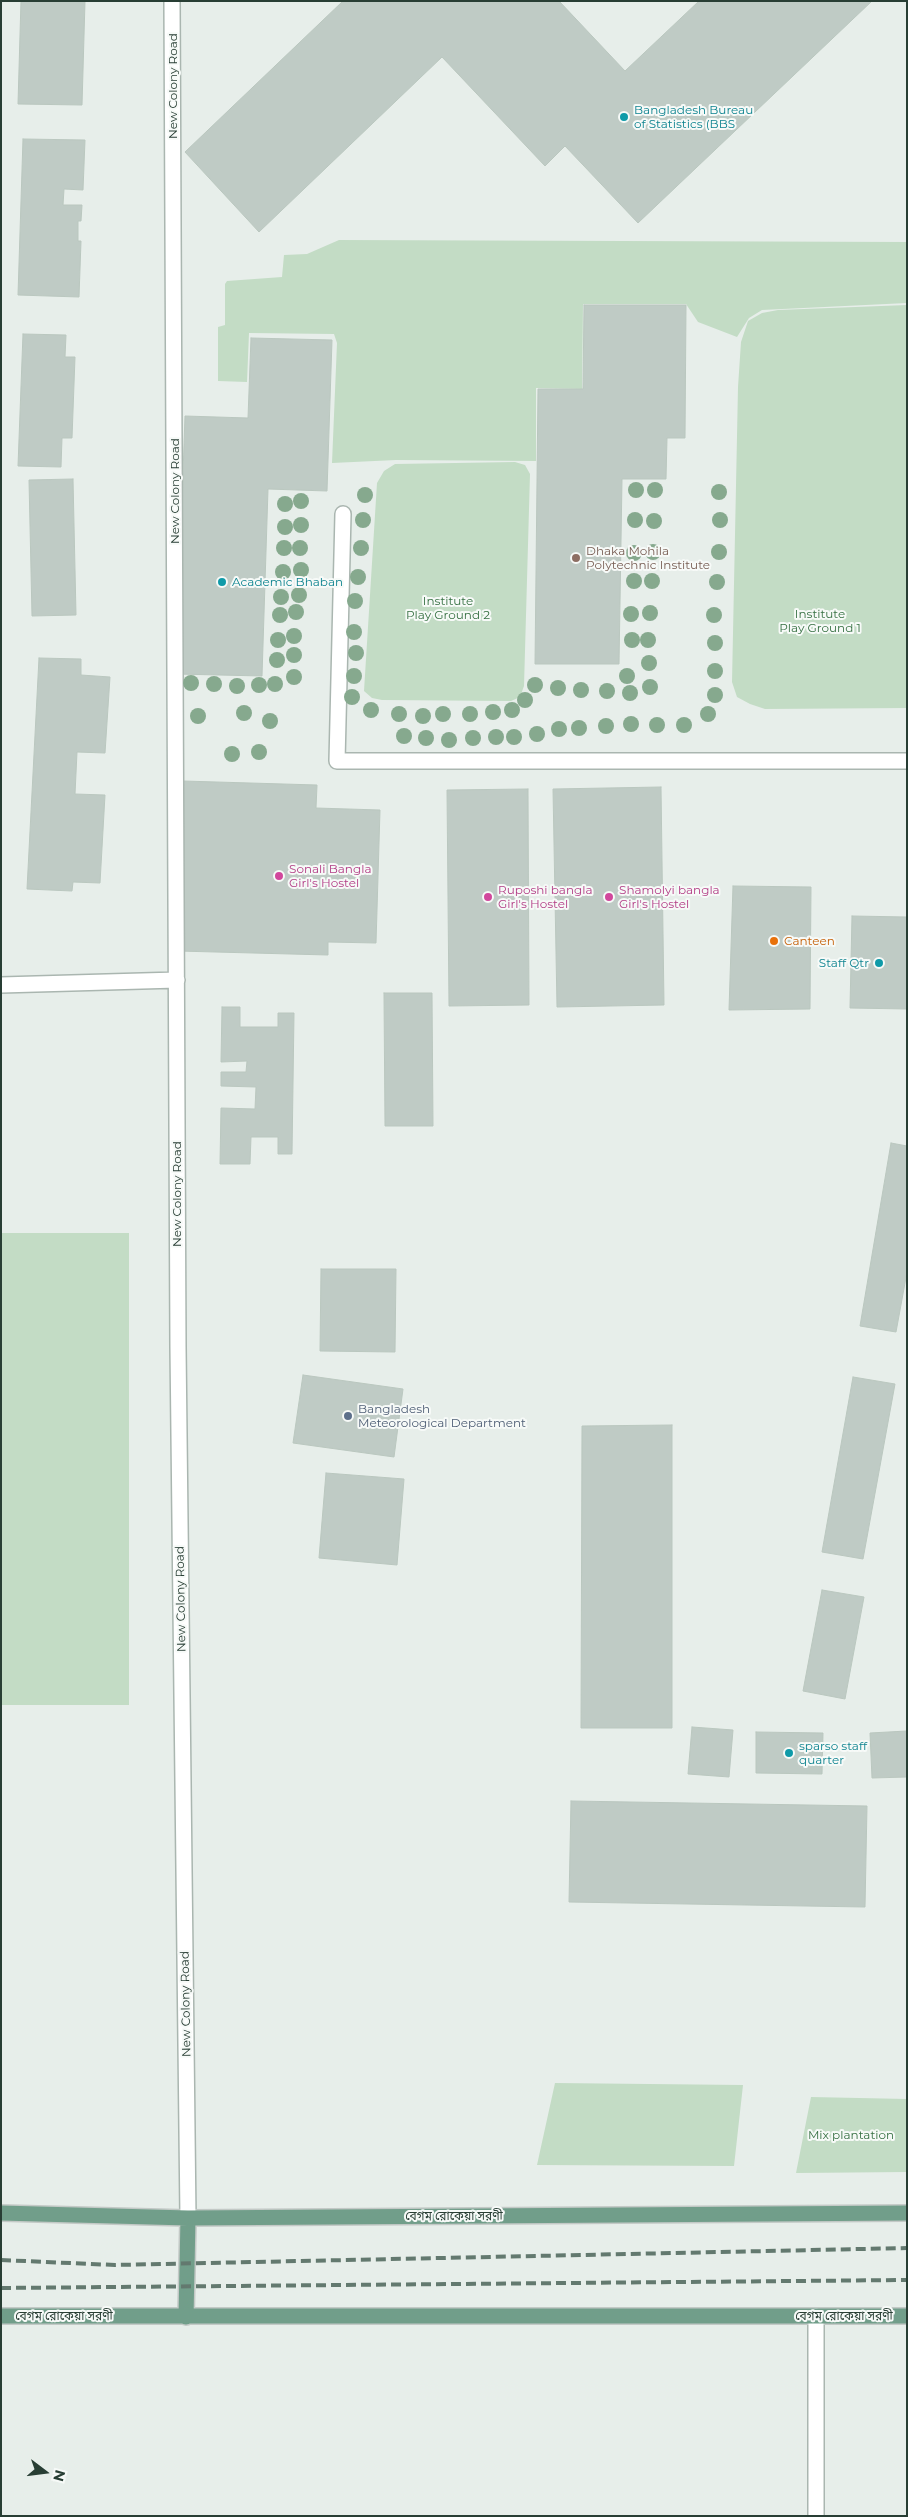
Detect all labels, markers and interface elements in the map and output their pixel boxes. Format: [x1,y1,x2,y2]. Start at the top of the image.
street label: New Colony Road [166,33,180,139]
place label: Bangladesh Bureau of Statistics (BBS [634,103,753,131]
marker: Bangladesh Bureau of Statistics (BBS [618,111,630,123]
street label: New Colony Road [168,438,182,544]
place label: Dhaka Mohila Polytechnic Institute [586,544,710,572]
marker: Dhaka Mohila Polytechnic Institute [570,552,582,564]
place label: Academic Bhaban [232,575,343,589]
marker: Academic Bhaban [216,576,228,588]
park label: Institute Play Ground 2 [406,594,490,622]
park label: Institute Play Ground 1 [779,607,861,635]
place label: Sonali Bangla Girl's Hostel [289,862,371,890]
marker: Sonali Bangla Girl's Hostel [273,870,285,882]
place label: Ruposhi bangla Girl's Hostel [498,883,593,911]
place label: Shamolyi bangla Girl's Hostel [619,883,720,911]
marker: Ruposhi bangla Girl's Hostel [482,891,494,903]
marker: Shamolyi bangla Girl's Hostel [603,891,615,903]
place label: Canteen [784,934,835,948]
marker: Canteen [768,935,780,947]
place label: Staff Qtr [819,956,869,970]
marker: Staff Qtr [873,957,885,969]
street label: New Colony Road [170,1141,184,1247]
place label: Bangladesh Meteorological Department [358,1402,526,1430]
marker: Bangladesh Meteorological Department [342,1410,354,1422]
street label: New Colony Road [173,1546,189,1652]
place label: sparso staff quarter [799,1739,867,1767]
marker: sparso staff quarter [783,1747,795,1759]
street label: New Colony Road [178,1951,194,2057]
park label: Mix plantation [808,2128,894,2142]
street label: বেগম রোকেয়া সরণী [405,2209,503,2223]
street label: বেগম রোকেয়া সরণী [15,2309,113,2323]
street label: বেগম রোকেয়া সরণী [795,2309,893,2323]
north arrow [20,2447,70,2497]
text: N [49,2468,70,2484]

